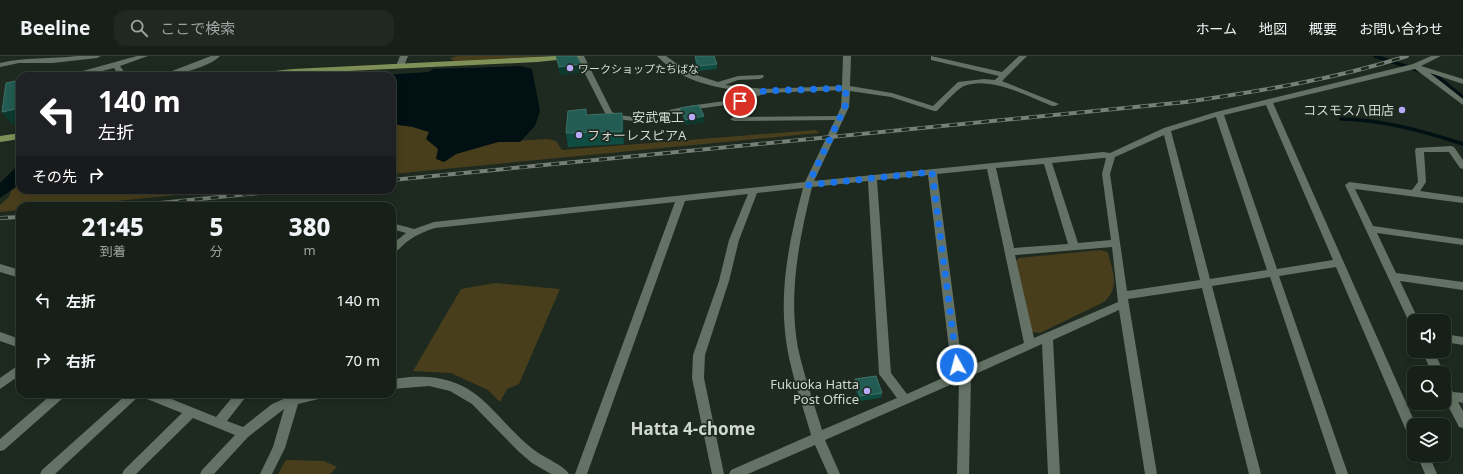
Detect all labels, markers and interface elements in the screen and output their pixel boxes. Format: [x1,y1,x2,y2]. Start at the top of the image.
search box [114,10,394,46]
text: Beeline [20,15,90,41]
icon: search [128,17,150,39]
text: ここで検索 [160,18,235,38]
text: ホーム [1195,19,1237,38]
text: 地図 [1259,19,1287,38]
text: 概要 [1309,19,1337,38]
text: お問い合わせ [1359,19,1443,38]
place label: ワークショップたちばな [578,61,699,76]
marker: ワークショップたちばな [565,63,575,73]
text: 140 m [98,82,181,120]
pin [723,84,757,118]
icon: left [32,88,84,140]
icon: arrive [729,90,751,112]
place label: コスモス八田店 [1303,101,1394,119]
marker: コスモス八田店 [1397,105,1407,115]
place label: 安武電工 [632,108,684,126]
marker: 安武電工 [687,112,697,122]
text: 左折 [98,120,134,144]
place label: フォーレスピアA [587,126,687,144]
marker: フォーレスピアA [574,130,584,140]
icon: right [85,164,107,186]
text: その先 [32,166,77,186]
text: 21:45 [82,210,144,243]
text: 5 [209,210,223,243]
text: 380 [289,210,330,243]
text: m [304,241,316,259]
text: 到着 [100,242,126,260]
text: 分 [210,242,223,260]
icon: left [32,289,54,311]
text: 140 m [336,290,380,310]
text: 左折 [66,291,96,311]
map controls [1407,314,1451,462]
button: sound [1407,314,1451,358]
position arrow [936,344,978,386]
icon: right [32,349,54,371]
text: 70 m [345,350,380,370]
text: 右折 [66,351,96,371]
button: search [1407,366,1451,410]
place label: Fukuoka Hatta Post Office [770,375,859,408]
marker: Fukuoka Hatta Post Office [862,386,872,396]
district label: Hatta 4-chome [631,417,755,440]
button: layers [1407,418,1451,462]

